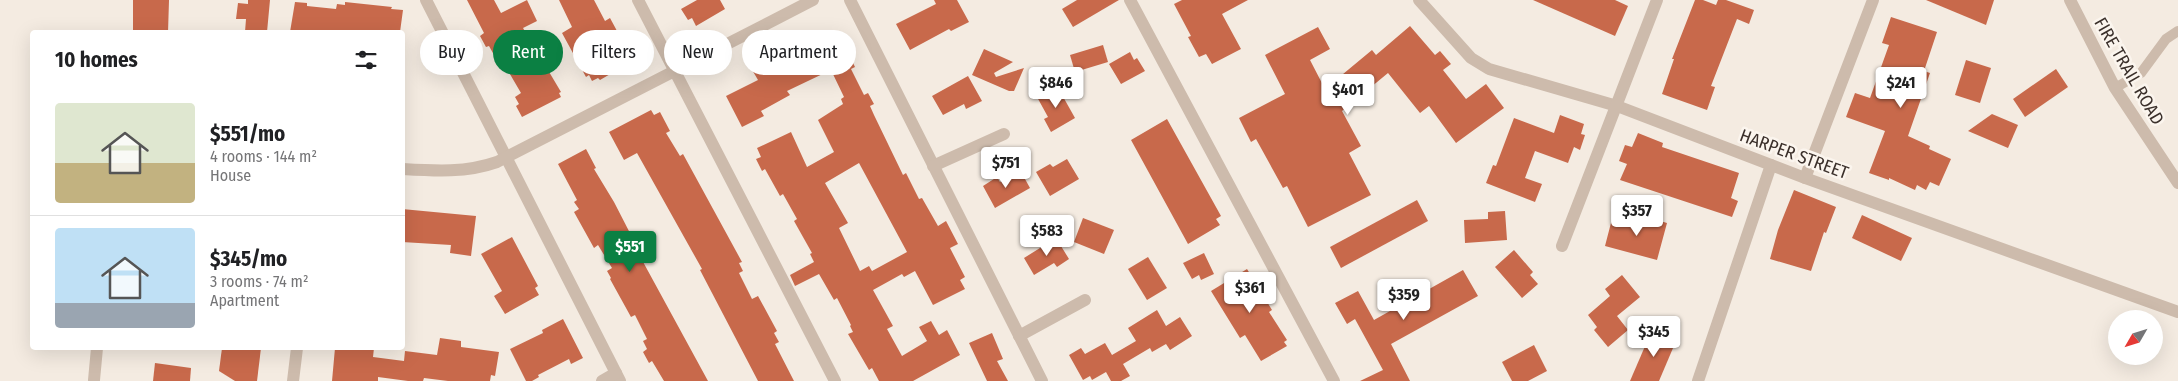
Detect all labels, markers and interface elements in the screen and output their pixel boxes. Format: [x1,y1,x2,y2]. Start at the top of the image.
street label: FIRE TRAIL ROAD [2089,13,2169,129]
chip: Buy [420,30,483,75]
chip: Rent [493,30,563,75]
chip: Filters [573,30,654,75]
chip: New [664,30,732,75]
chip: Apartment [742,30,856,75]
icon: filters [352,46,380,74]
text: 10 homes [55,47,138,73]
pin: $846 [1026,66,1086,109]
pin: $241 [1871,66,1931,109]
text: $846 [1039,73,1073,92]
text: $241 [1887,73,1915,92]
pin: $401 [1318,74,1378,116]
text: $401 [1332,80,1364,99]
text: $551/mo [210,121,285,147]
icon: home [95,123,155,183]
street label: HARPER STREET [1737,124,1852,184]
pin: $751 [976,146,1036,189]
text: 4 rooms · 144 m² [210,147,317,166]
text: $751 [992,153,1020,172]
text: House [210,166,251,185]
pin: $357 [1607,194,1667,237]
text: $357 [1622,201,1652,220]
pin: $583 [1017,214,1077,257]
text: $583 [1031,221,1063,240]
pin: $551 [600,230,660,273]
text: $551 [615,237,645,256]
text: $345/mo [210,246,287,272]
icon: home [95,248,155,308]
text: 3 rooms · 74 m² [210,272,308,291]
pin: $361 [1220,272,1280,314]
text: $361 [1235,278,1265,297]
pin: $359 [1374,278,1434,321]
text: $359 [1388,285,1420,304]
text: Apartment [210,291,279,310]
north arrow [2108,310,2162,365]
map controls [2108,310,2163,365]
pin: $345 [1624,316,1684,358]
text: $345 [1638,322,1670,341]

